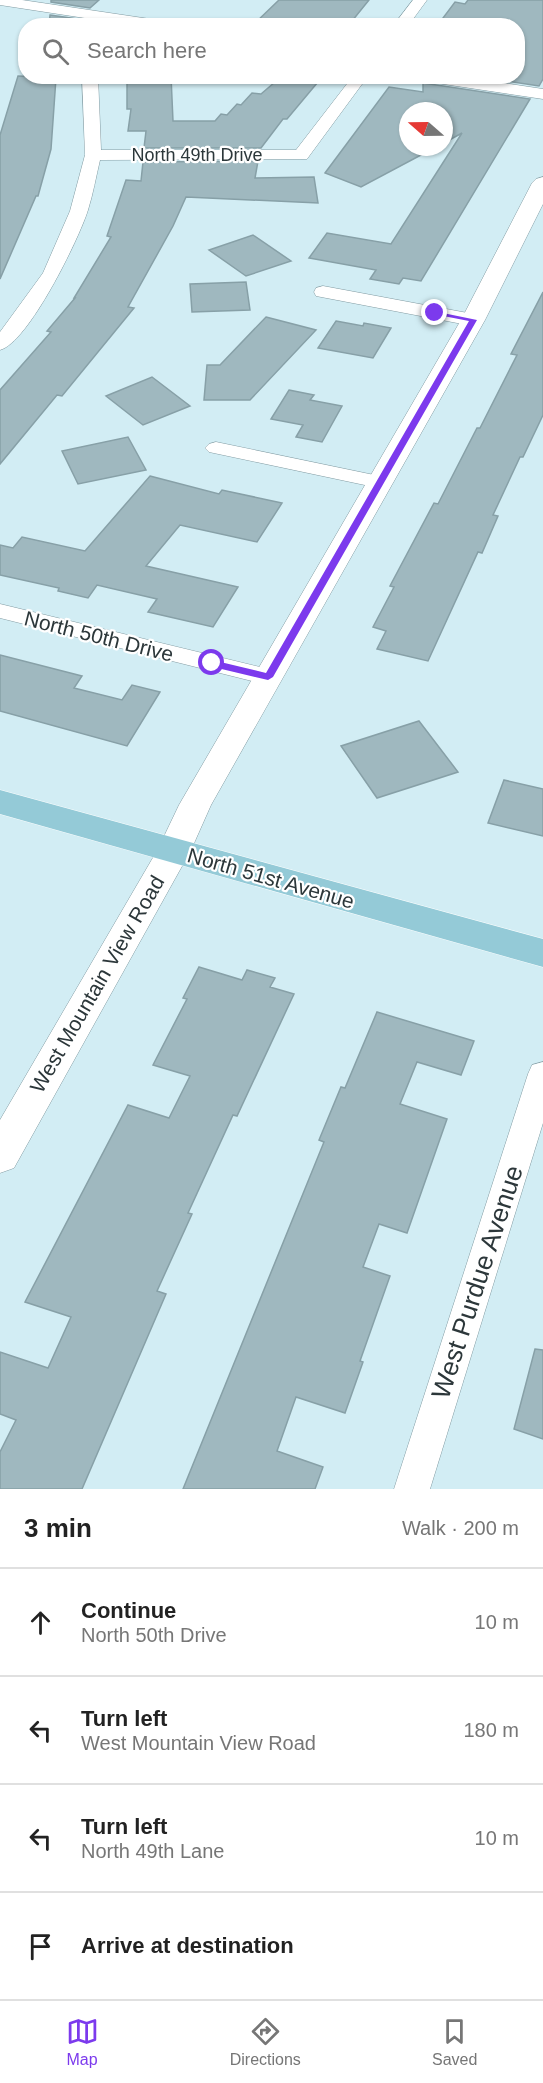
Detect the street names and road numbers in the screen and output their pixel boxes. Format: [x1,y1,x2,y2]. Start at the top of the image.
street label: North 49th Drive [131,145,263,165]
street label: North 50th Drive [22,606,176,666]
street label: North 51st Avenue [185,843,357,913]
street label: West Mountain View Road [25,871,169,1097]
street label: West Purdue Avenue [425,1162,529,1402]

